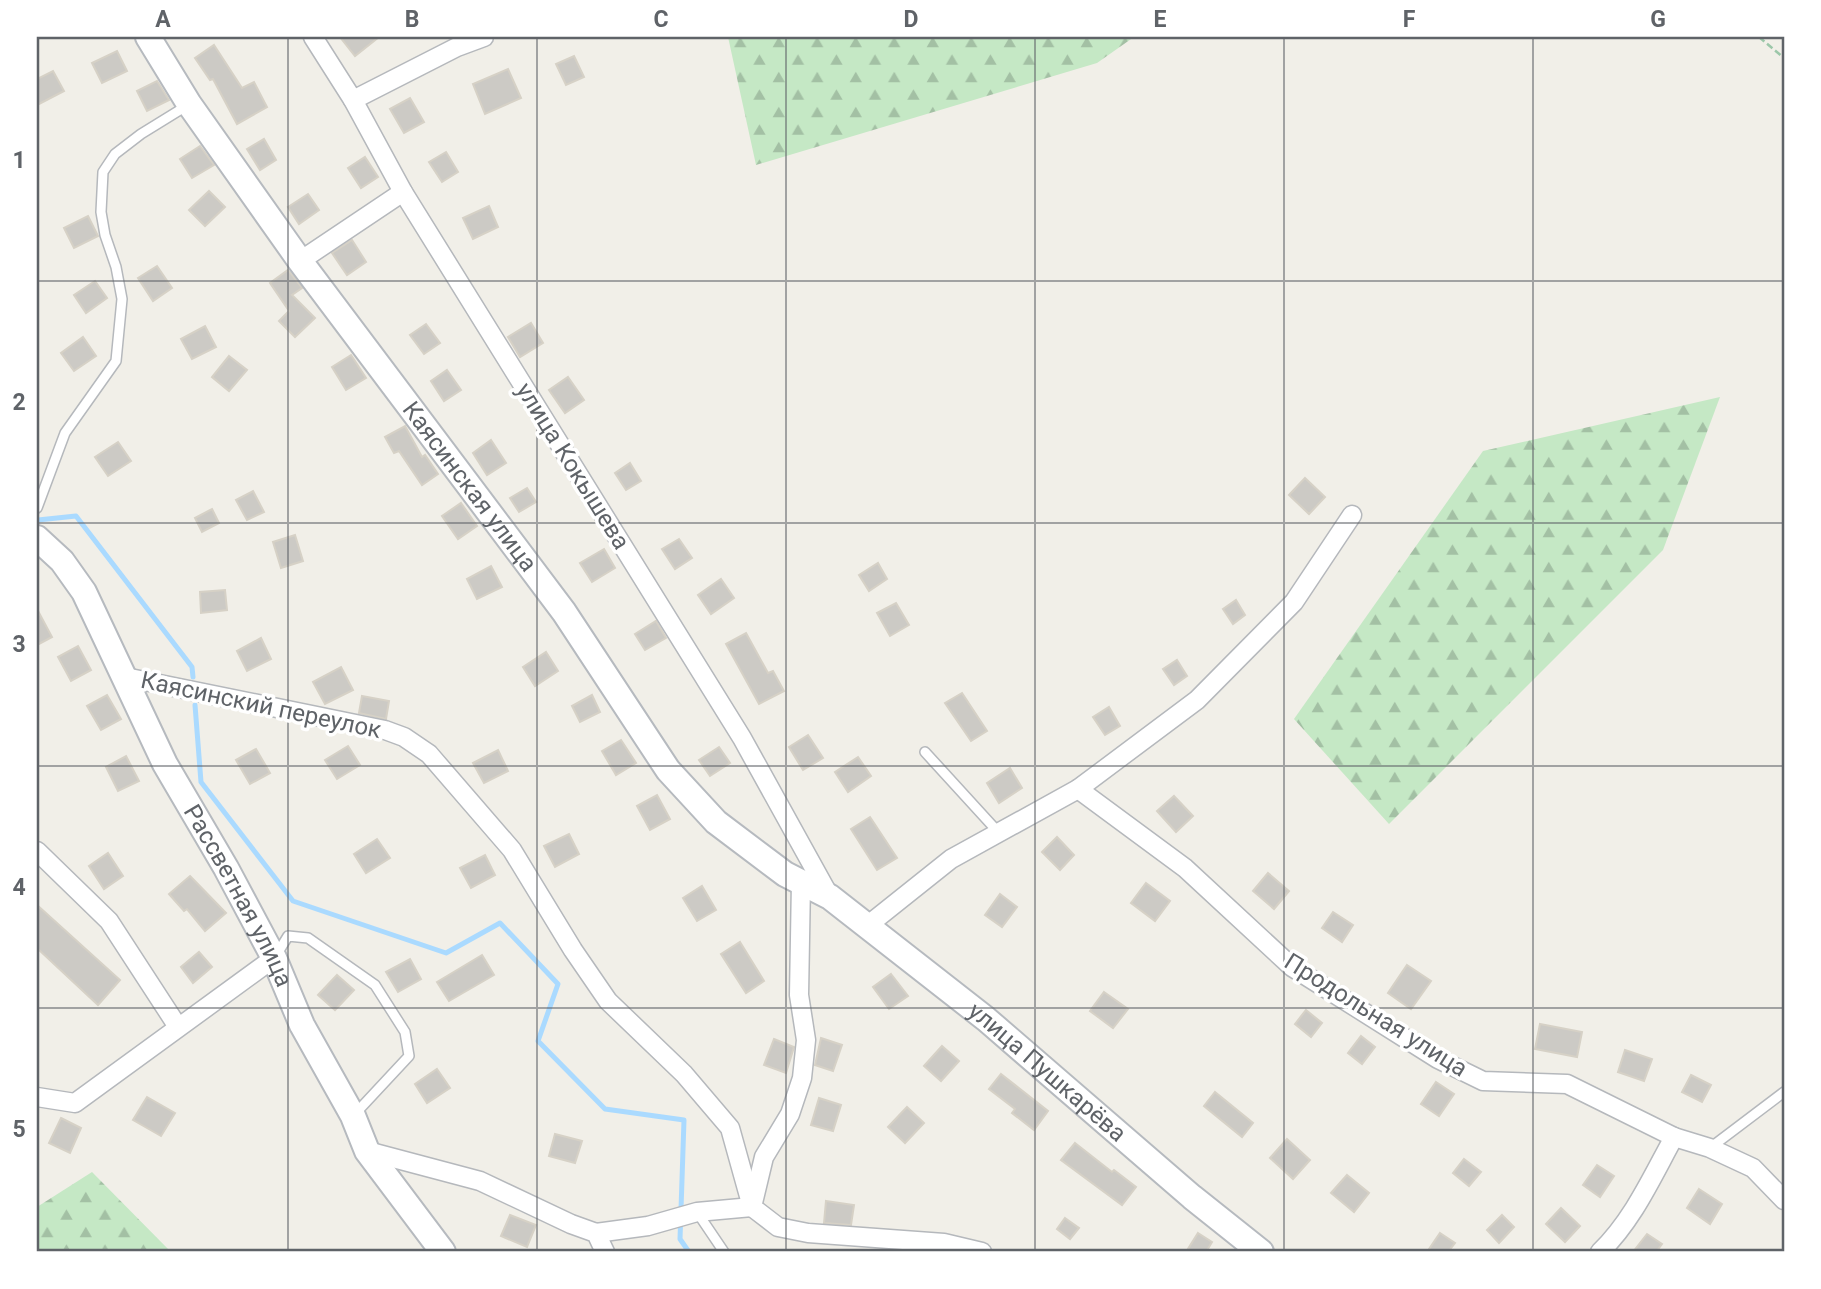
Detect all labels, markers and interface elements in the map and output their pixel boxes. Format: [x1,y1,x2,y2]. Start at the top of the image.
text: A [155,6,171,33]
text: B [405,6,419,33]
text: C [653,6,669,33]
text: D [904,6,918,33]
text: E [1154,6,1167,33]
text: F [1403,6,1416,33]
text: G [1650,6,1666,33]
text: 1 [12,147,26,174]
street label: улица Кокышева [510,378,636,554]
text: 2 [12,389,26,416]
street label: Каясинская улица [397,396,543,577]
text: 3 [12,631,26,658]
street label: Каясинский переулок [138,666,384,744]
street label: Рассветная улица [178,800,298,991]
text: 4 [12,874,26,901]
street label: Продольная улица [1279,947,1473,1083]
street label: улица Пушкарёва [963,997,1132,1148]
text: 5 [12,1116,26,1143]

